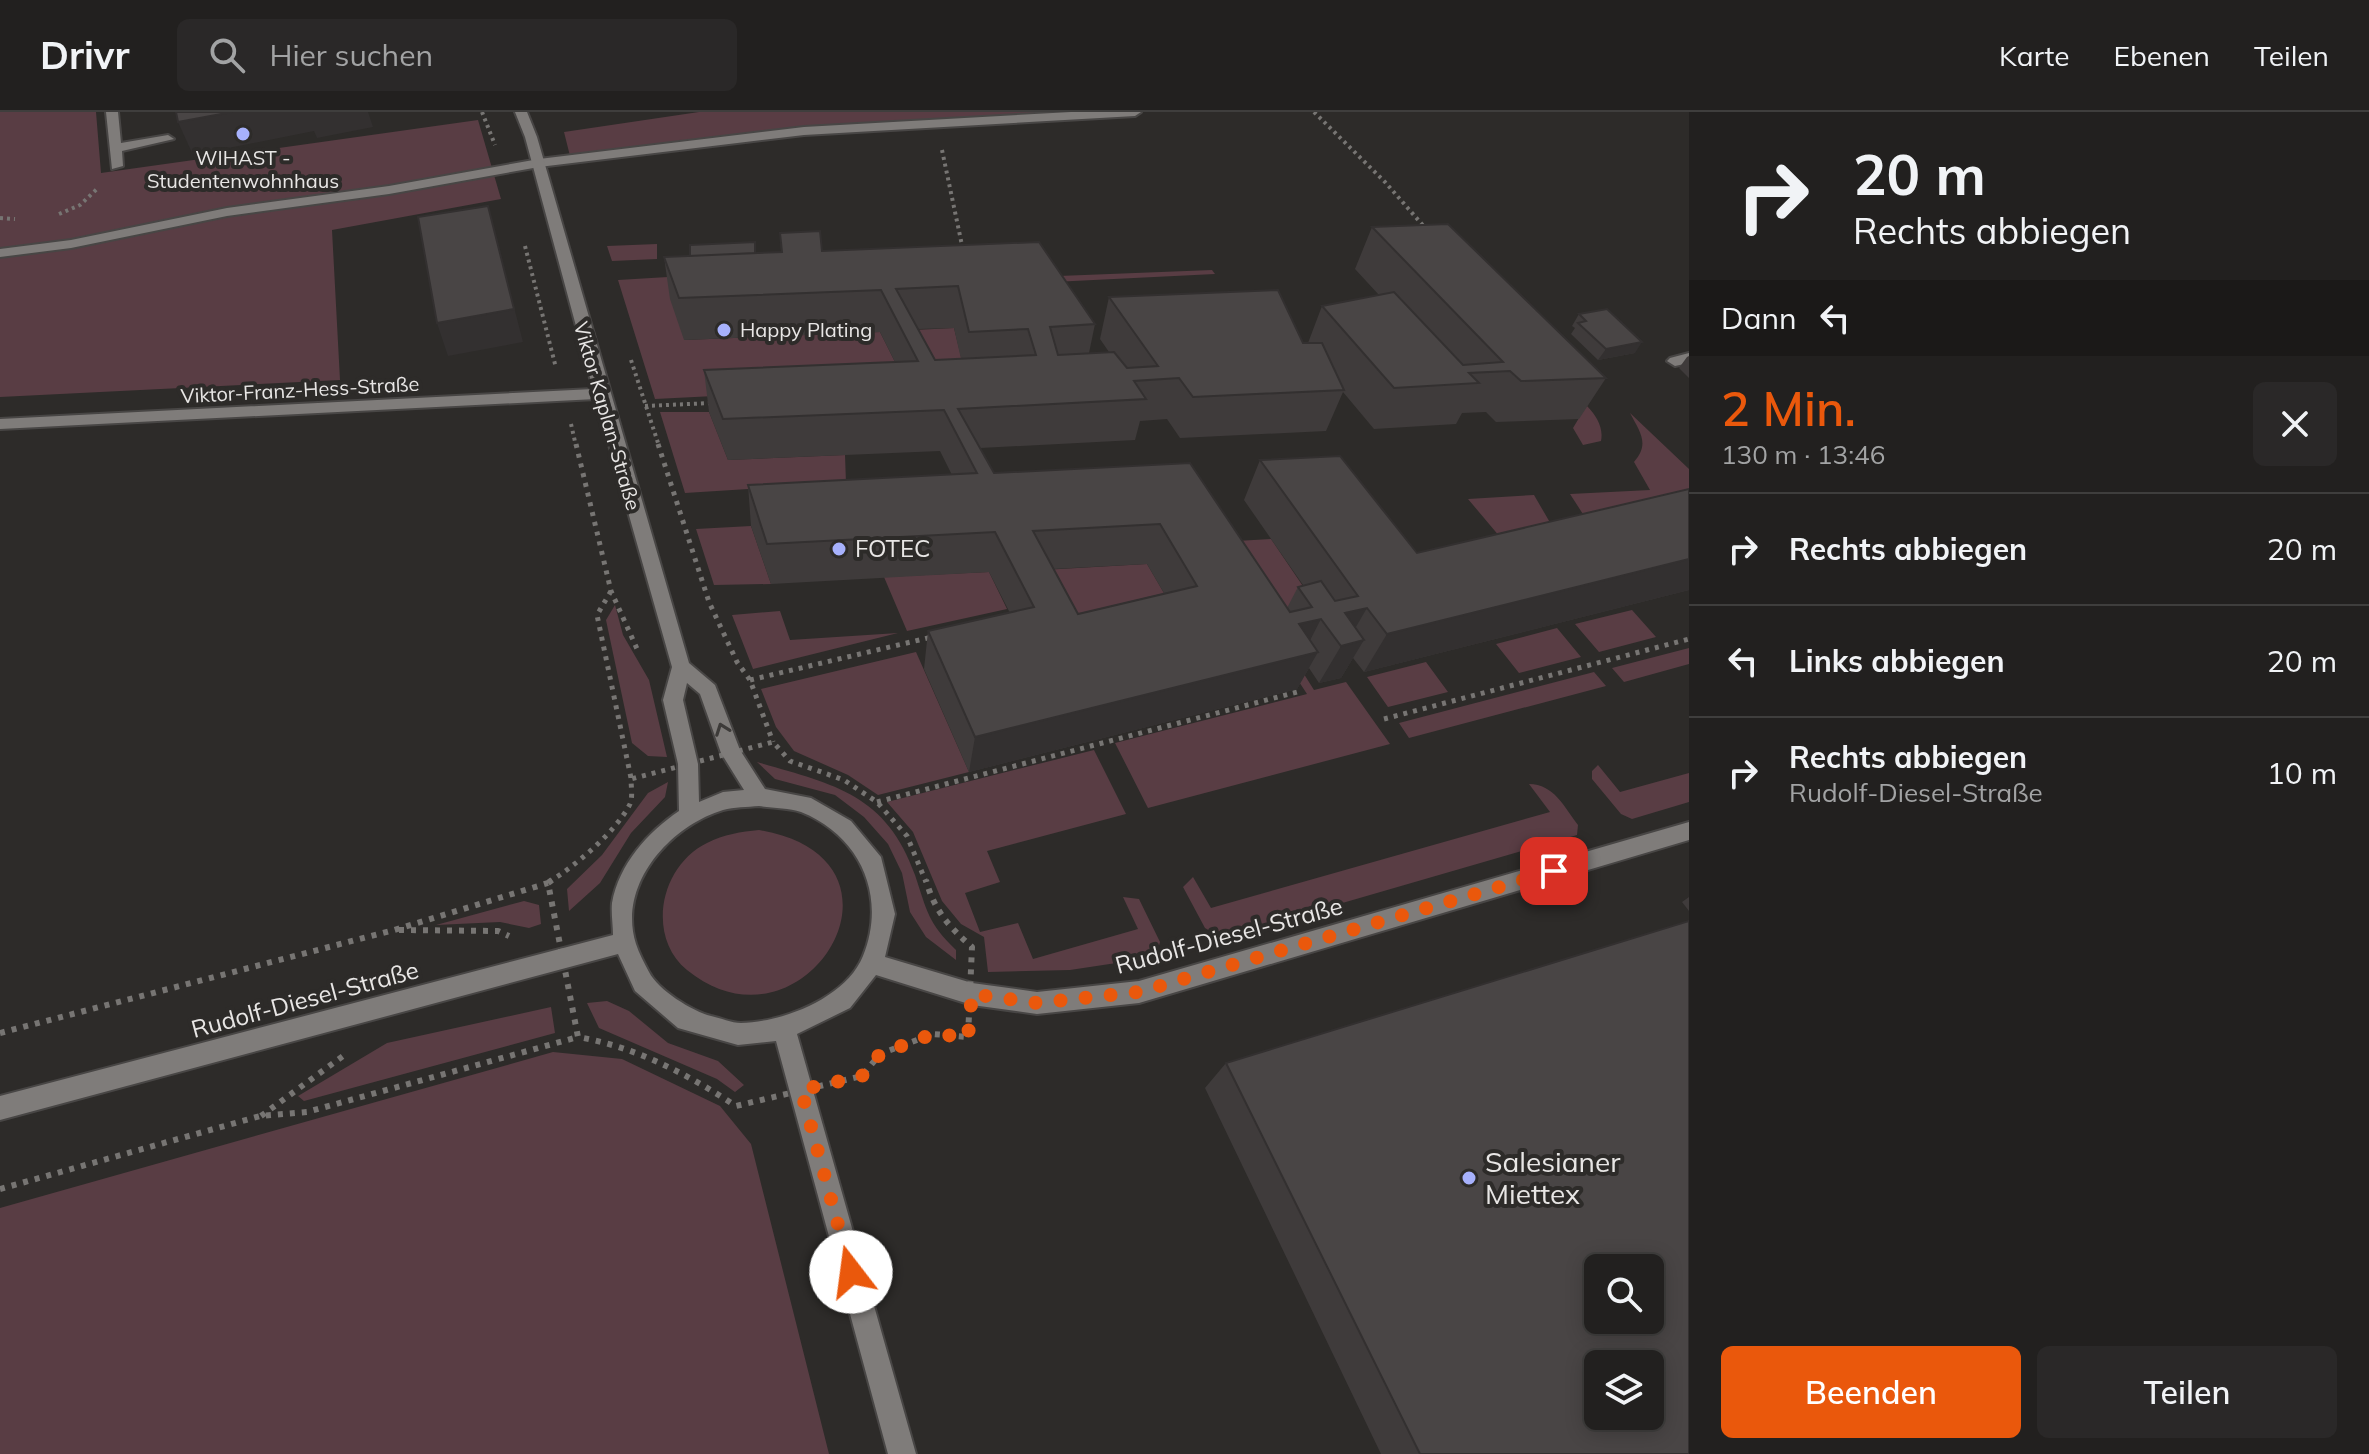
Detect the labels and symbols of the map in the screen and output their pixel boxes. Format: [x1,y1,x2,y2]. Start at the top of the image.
marker: WIHAST - Studentenwohnhaus [234,125,252,143]
place label: WIHAST - Studentenwohnhaus [147,145,339,193]
place label: Happy Plating [740,317,872,342]
street label: Viktor Kaplan-Straße [569,319,646,513]
marker: Happy Plating [715,321,733,339]
street label: Viktor-Franz-Hess-Straße [180,371,420,408]
place label: FOTEC [855,533,931,563]
marker: FOTEC [830,540,848,558]
one-way arrow [715,723,732,737]
pin [1520,837,1588,905]
street label: Rudolf-Diesel-Straße [1112,890,1346,980]
street label: Rudolf-Diesel-Straße [188,954,422,1044]
place label: Salesianer Miettex [1485,1144,1621,1211]
marker: Salesianer Miettex [1460,1169,1478,1187]
position arrow [809,1230,893,1314]

